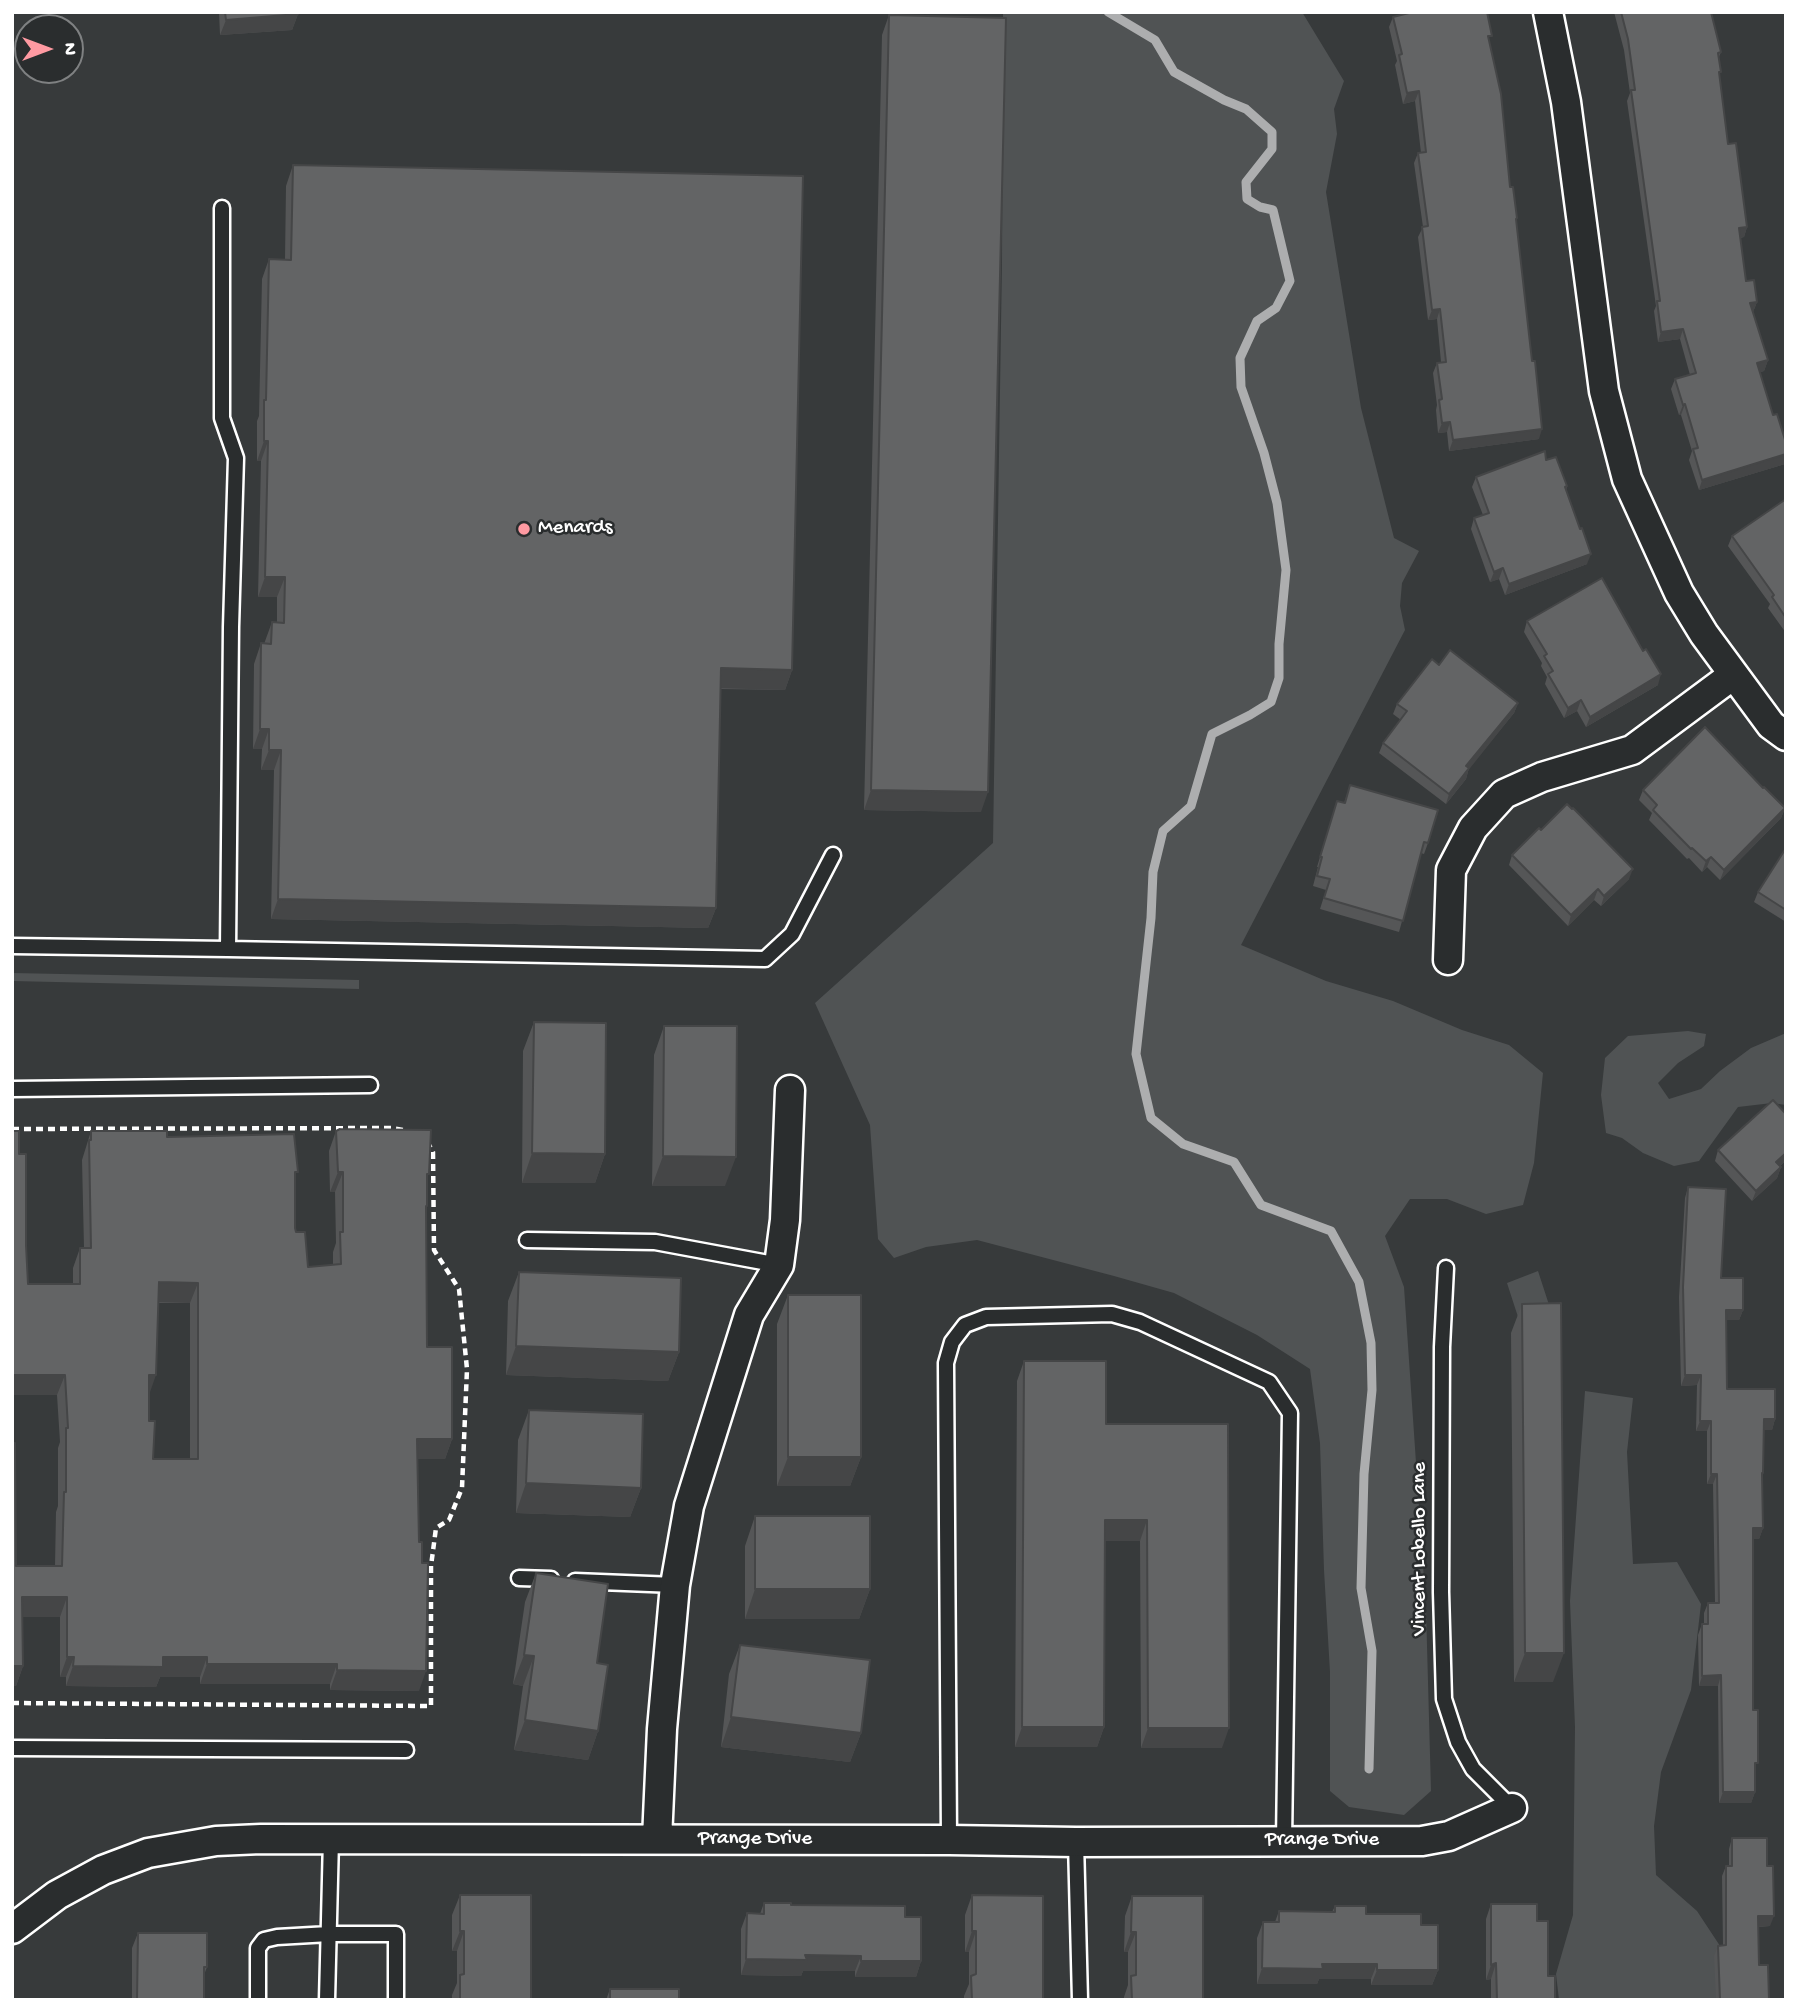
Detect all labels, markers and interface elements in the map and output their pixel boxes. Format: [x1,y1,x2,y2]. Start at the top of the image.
north arrow [14,14,84,84]
text: N [57,43,80,55]
place label: Menards [538,516,613,542]
marker: Menards [516,521,532,537]
street label: Vincent Lobello Lane [1408,1462,1434,1636]
street label: Prange Drive [698,1827,812,1853]
street label: Prange Drive [1265,1828,1379,1854]

